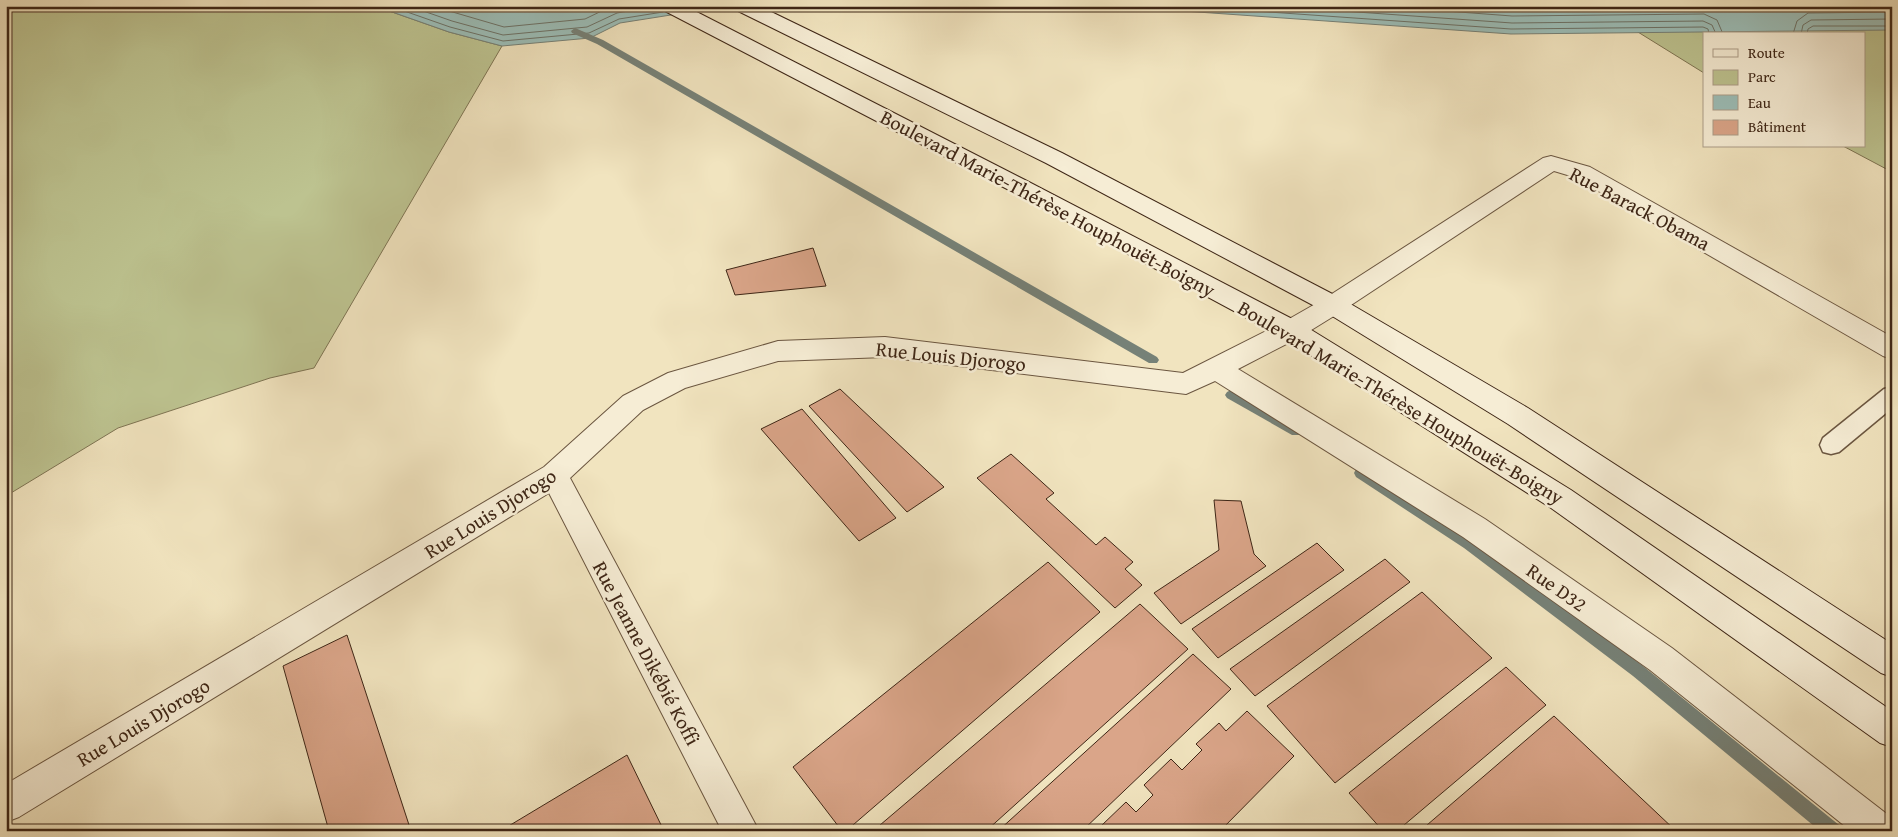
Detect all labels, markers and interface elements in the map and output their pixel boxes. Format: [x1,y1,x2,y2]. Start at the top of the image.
legend [1703,32,1866,148]
text: Route [1748,42,1785,63]
text: Parc [1748,66,1776,87]
text: Eau [1748,92,1772,113]
street label: Boulevard Marie-Thérèse Houphouët-Boigny [875,102,1221,304]
text: Bâtiment [1748,116,1807,137]
street label: Rue Barack Obama [1565,159,1716,258]
street label: Boulevard Marie-Thérèse Houphouët-Boigny [1233,293,1569,511]
street label: Rue Louis Djorogo [874,334,1028,378]
street label: Rue Louis Djorogo [418,461,562,565]
street label: Rue Jeanne Dikébié Koffi [586,556,708,750]
street label: Rue D32 [1521,556,1593,618]
street label: Rue Louis Djorogo [71,671,215,773]

